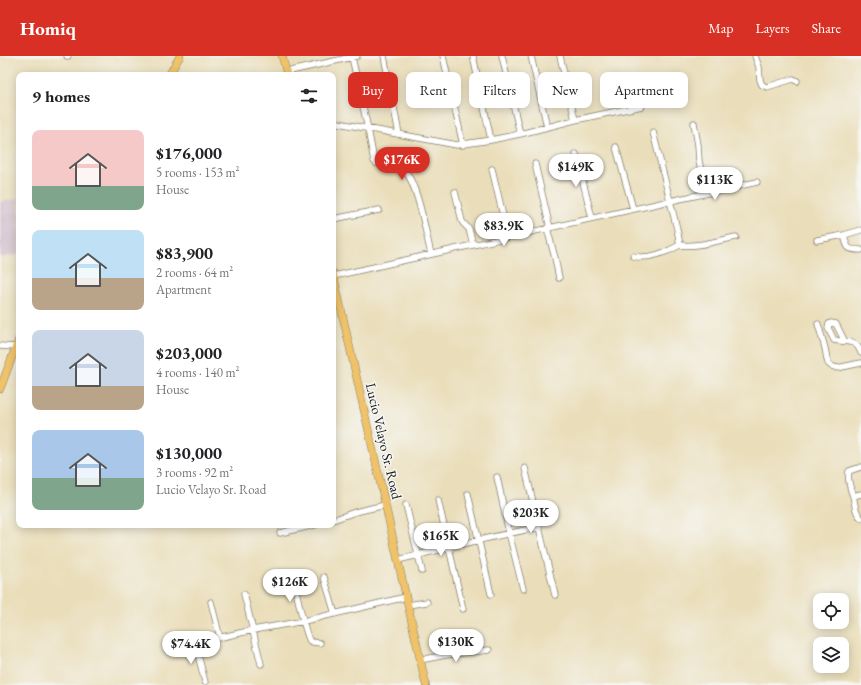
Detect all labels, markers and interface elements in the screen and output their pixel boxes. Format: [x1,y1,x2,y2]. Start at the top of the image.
text: Homiq [20,16,76,41]
text: Map [708,19,733,37]
text: Layers [755,19,790,37]
text: Share [812,19,841,37]
chip: Buy [348,72,398,108]
chip: Rent [406,72,461,108]
chip: Filters [469,72,530,108]
chip: New [538,72,592,108]
chip: Apartment [600,72,688,108]
text: 9 homes [32,85,90,107]
icon: filters [298,85,320,107]
text: $176,000 [156,142,222,164]
icon: home [64,146,112,194]
pin: $176K [374,147,430,181]
text: $176K [384,151,420,168]
pin: $149K [548,154,604,188]
text: $149K [558,158,594,175]
text: 5 rooms · 153 m² [156,164,240,181]
pin: $113K [687,167,743,201]
text: $113K [697,171,733,188]
text: House [156,181,189,198]
pin: $83.9K [471,213,537,247]
text: $83.9K [484,217,524,234]
text: $83,900 [156,242,213,264]
icon: home [64,246,112,294]
text: 2 rooms · 64 m² [156,264,233,281]
text: Apartment [156,281,211,298]
text: $203,000 [156,342,222,364]
icon: home [64,346,112,394]
text: 4 rooms · 140 m² [156,364,240,381]
text: House [156,381,189,398]
street label: Lucio Velayo Sr. Road [362,381,406,502]
text: $130,000 [156,442,222,464]
icon: home [64,446,112,494]
text: 3 rooms · 92 m² [156,464,233,481]
text: Lucio Velayo Sr. Road [156,481,266,498]
pin: $203K [503,500,559,534]
text: $203K [513,504,549,521]
pin: $165K [413,523,469,557]
text: $165K [423,527,459,544]
pin: $126K [262,569,318,603]
text: $126K [272,573,308,590]
map controls [813,593,849,673]
button: locate [813,593,849,629]
pin: $130K [428,629,484,663]
pin: $74.4K [158,631,224,665]
text: $130K [438,633,474,650]
text: $74.4K [171,635,211,652]
button: layers [813,637,849,673]

